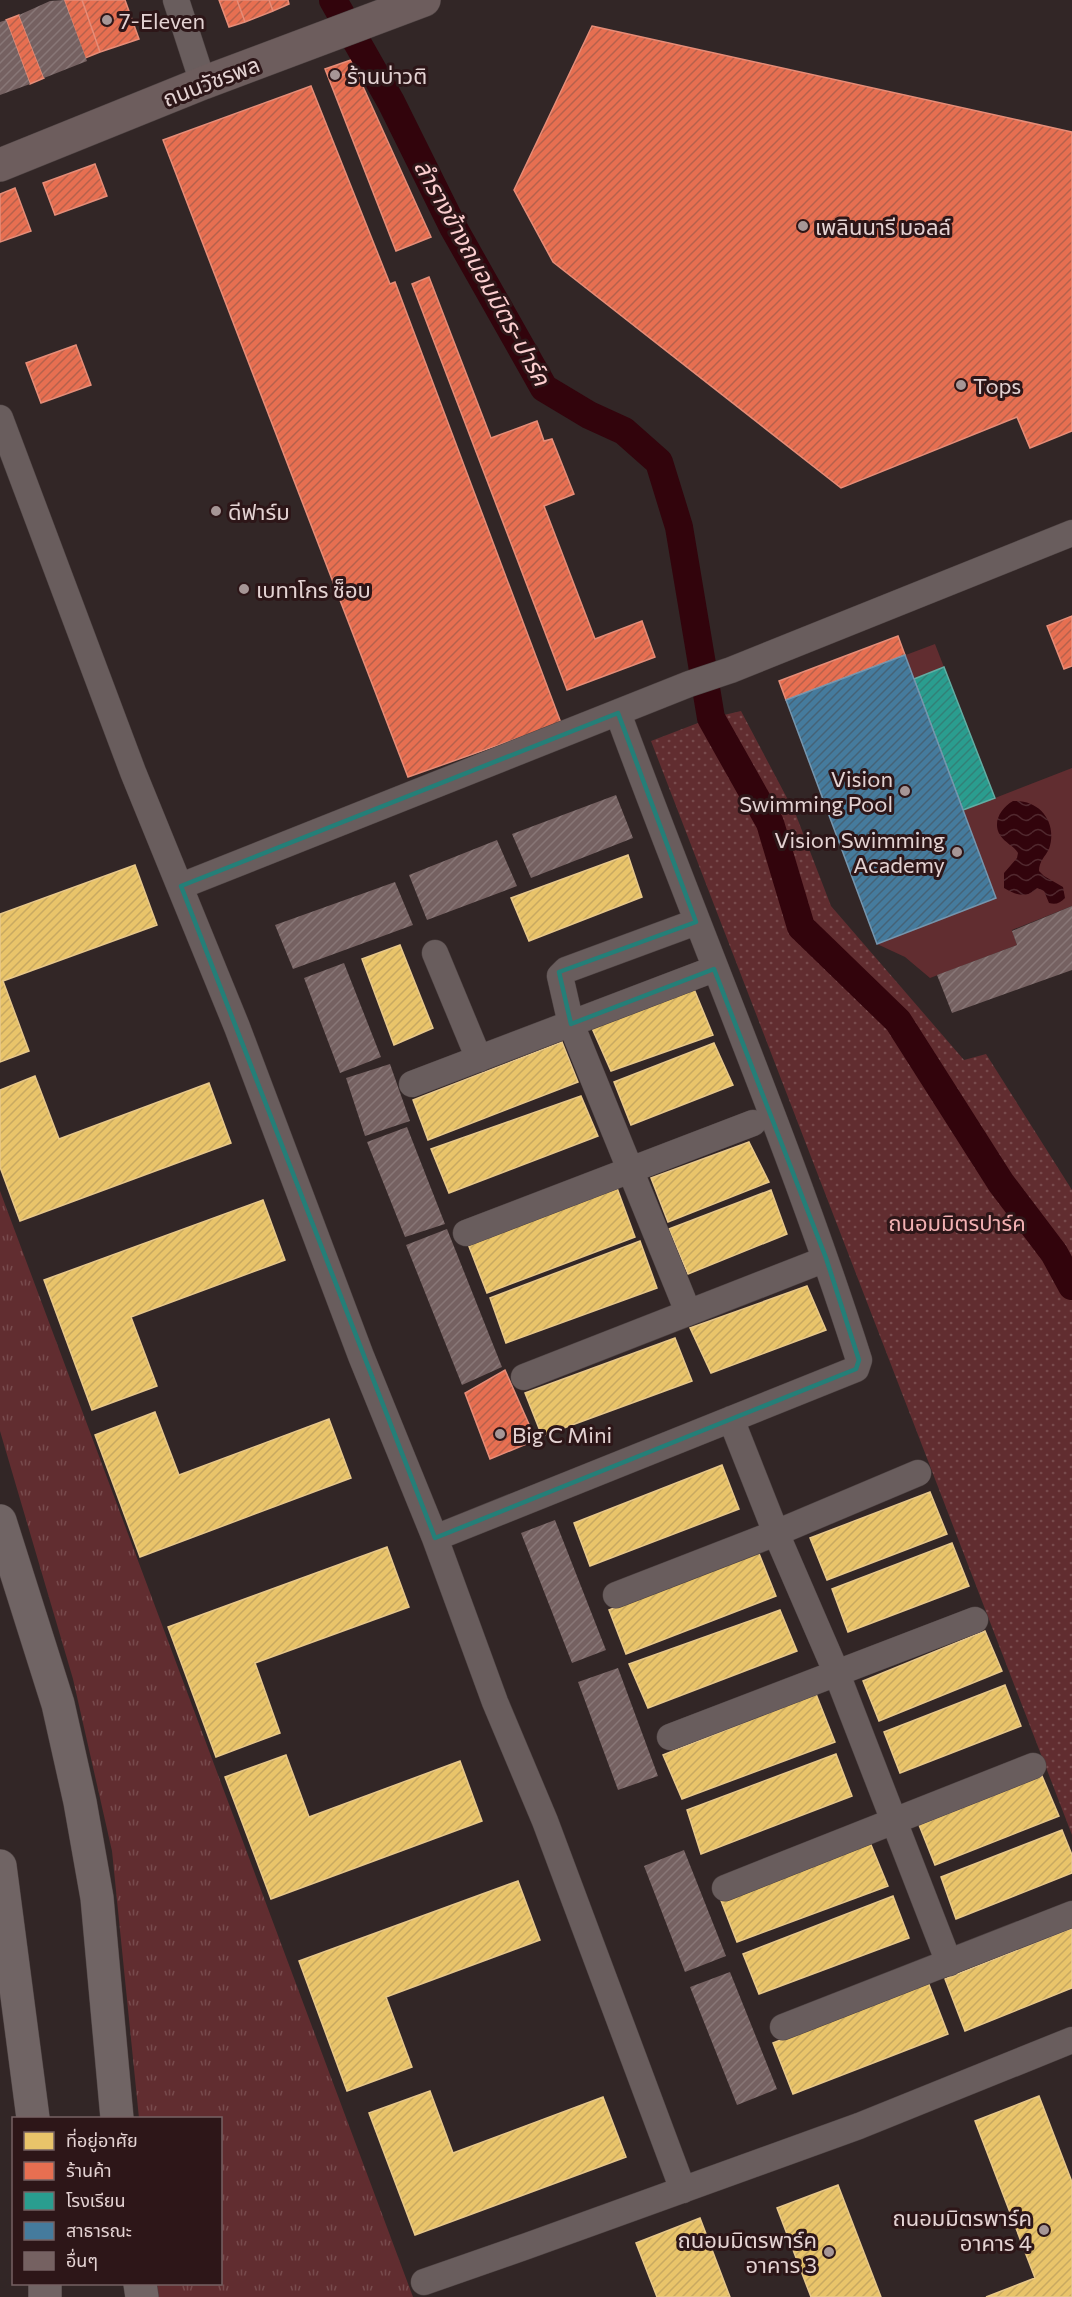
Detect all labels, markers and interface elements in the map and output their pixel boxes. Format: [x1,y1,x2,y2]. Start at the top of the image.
place label: 7-Eleven [119,7,205,34]
marker: 7-Eleven [100,13,114,27]
street label: ถนนวัชรพล [159,50,263,112]
place label: ร้านบ่าวติ [347,62,427,89]
marker: ร้านบ่าวติ [328,68,342,82]
water label: ลำรางข้างถนอมมิตร-ปาร์ค [409,154,558,391]
place label: เพลินนารี มอลล์ [815,213,951,240]
marker: เพลินนารี มอลล์ [796,219,810,233]
place label: Tops [973,372,1021,399]
marker: Tops [954,378,968,392]
place label: ดีฟาร์ม [228,498,290,525]
marker: ดีฟาร์ม [209,504,223,518]
place label: เบทาโกร ช็อบ [256,576,371,603]
marker: เบทาโกร ช็อบ [237,582,251,596]
place label: Vision Swimming Pool [739,765,893,817]
marker: Vision Swimming Pool [898,784,912,798]
place label: Vision Swimming Academy [774,826,945,878]
marker: Vision Swimming Academy [950,845,964,859]
park label: ถนอมมิตรปาร์ค [888,1209,1026,1236]
place label: Big C Mini [512,1421,612,1448]
marker: Big C Mini [493,1427,507,1441]
legend [12,2117,222,2285]
text: ที่อยู่อาศัย [66,2128,138,2153]
text: ร้านค้า [66,2159,112,2181]
text: โรงเรียน [66,2189,125,2211]
place label: ถนอมมิตรพาร์ค อาคาร 4 [892,2204,1032,2256]
text: สาธารณะ [66,2219,132,2241]
marker: ถนอมมิตรพาร์ค อาคาร 4 [1037,2223,1051,2237]
place label: ถนอมมิตรพาร์ค อาคาร 3 [677,2226,817,2278]
marker: ถนอมมิตรพาร์ค อาคาร 3 [822,2245,836,2259]
text: อื่นๆ [66,2248,98,2271]

